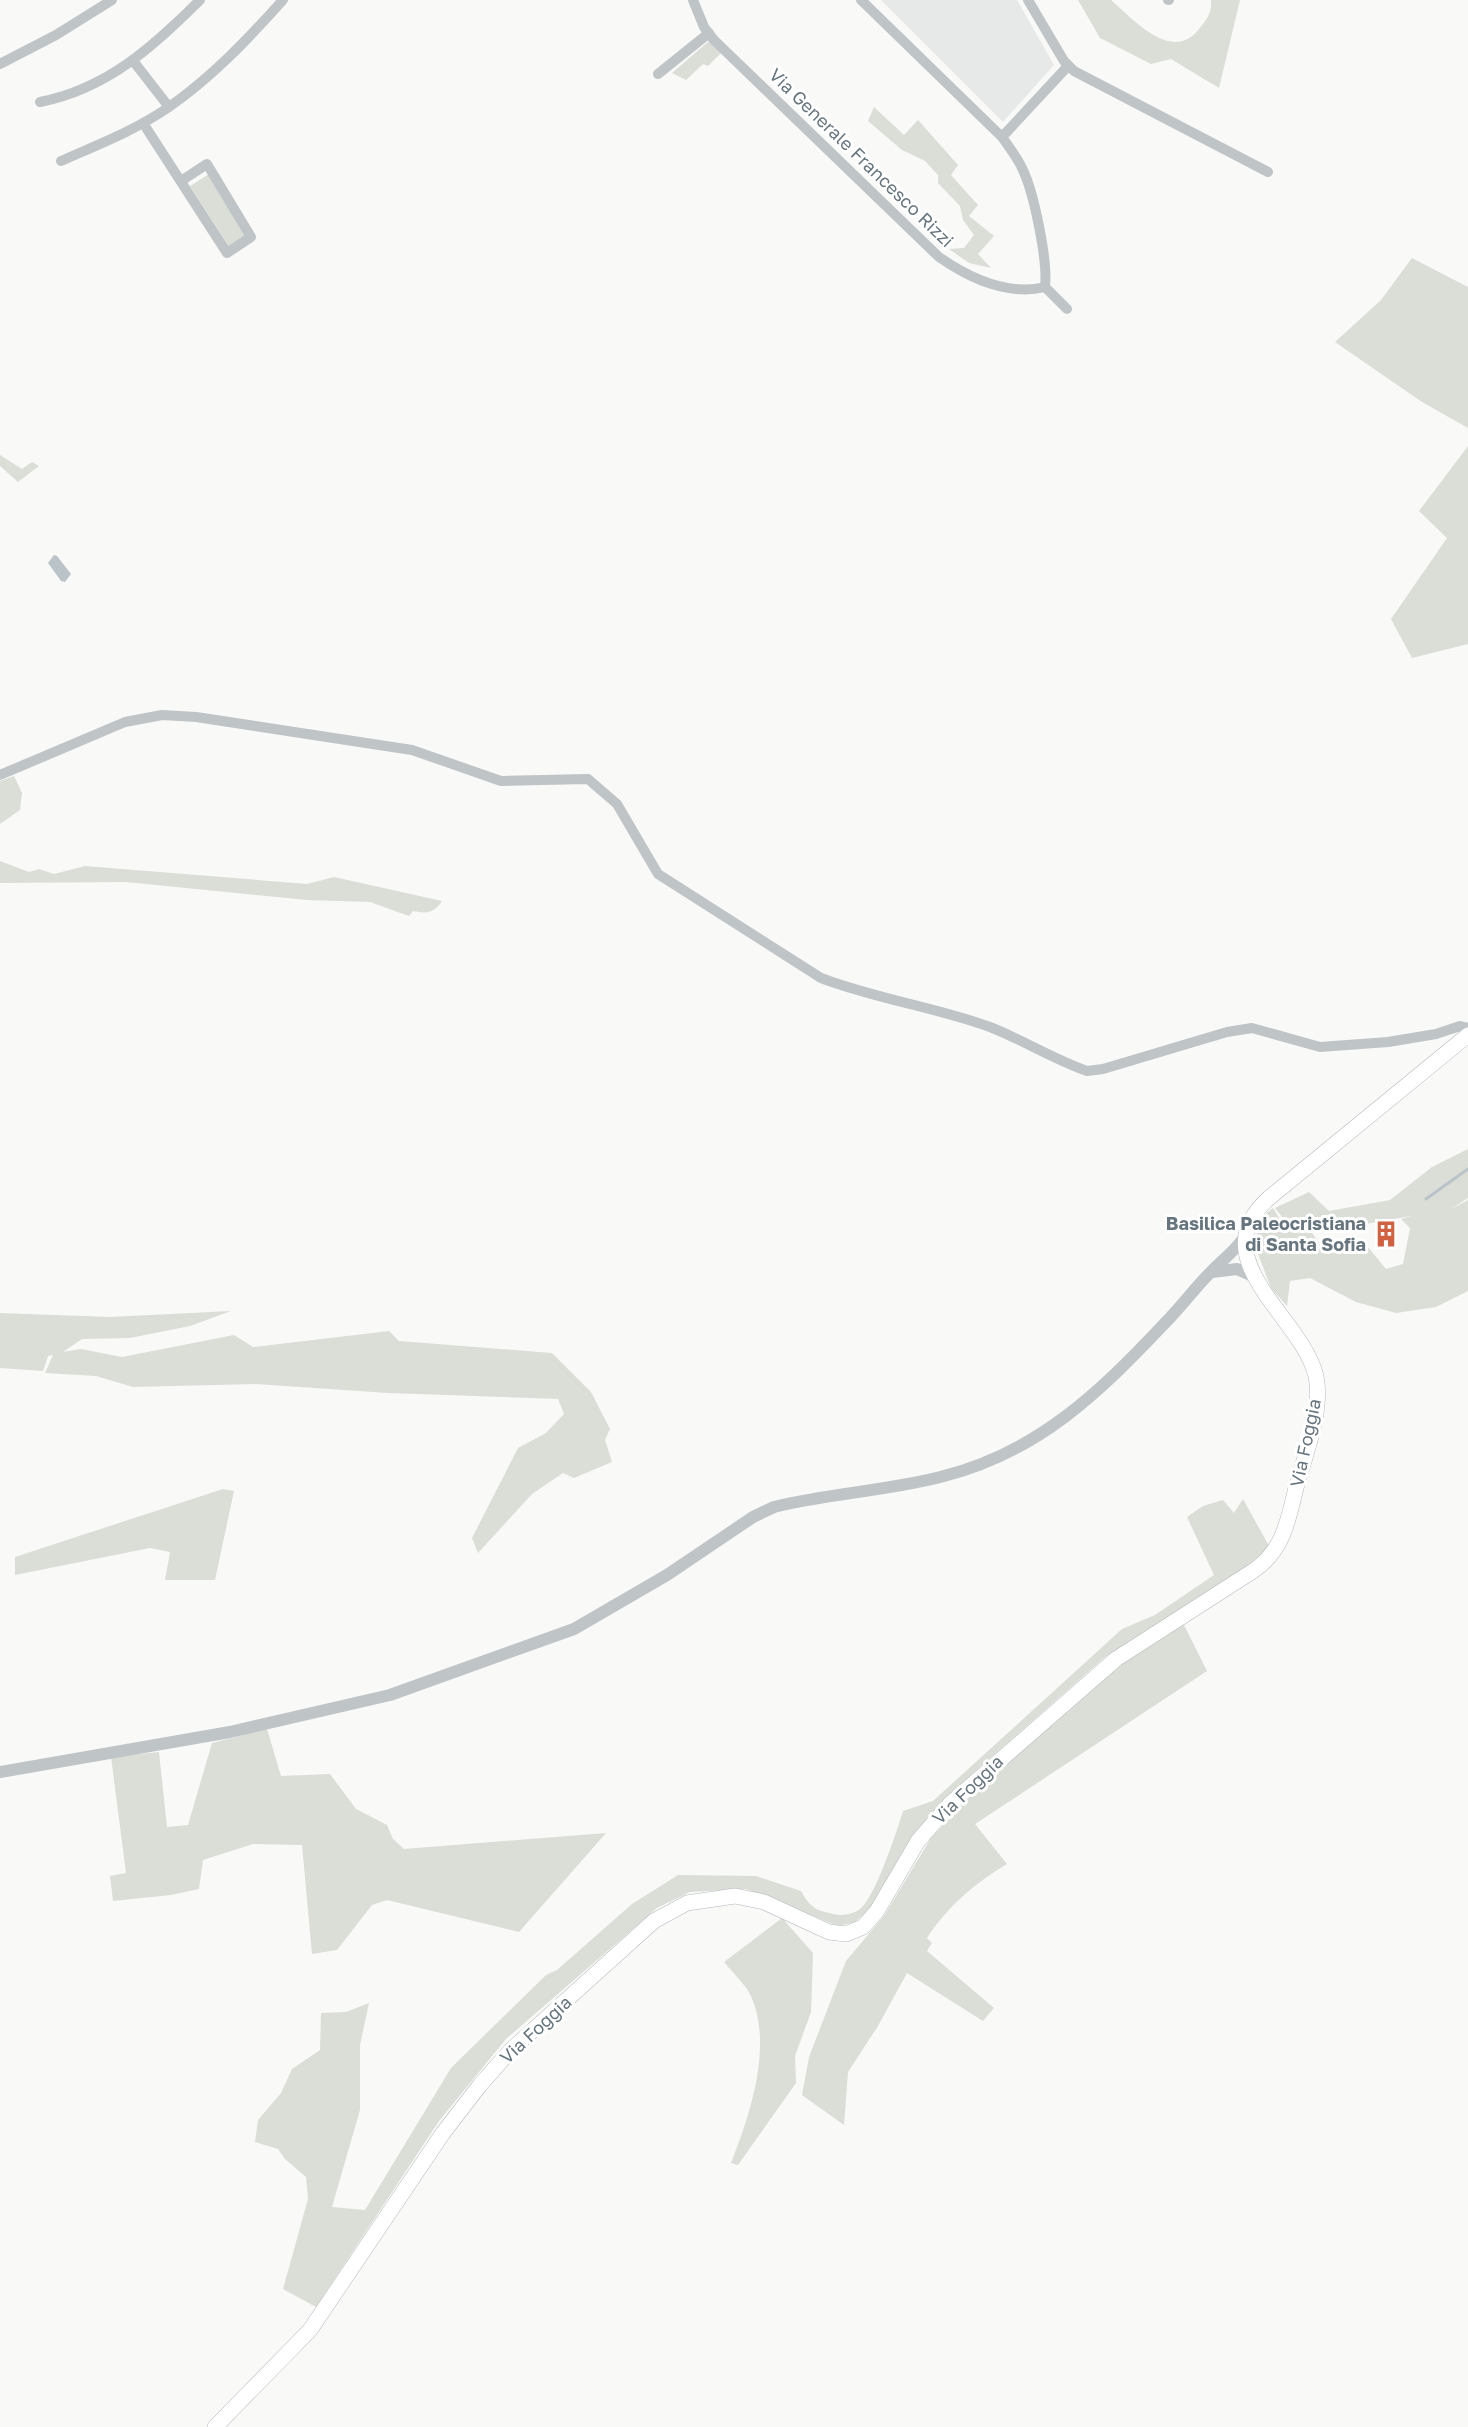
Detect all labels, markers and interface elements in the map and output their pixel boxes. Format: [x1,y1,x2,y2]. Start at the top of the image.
street label: Via Generale Francesco Rizzi [765,63,958,251]
place label: Basilica Paleocristiana di Santa Sofia [1166,1212,1366,1255]
building icon: Basilica Paleocristiana di Santa Sofia [1371,1219,1401,1249]
street label: Via Foggia [1285,1396,1325,1489]
street label: Via Foggia [927,1750,1007,1828]
street label: Via Foggia [495,1991,576,2068]

